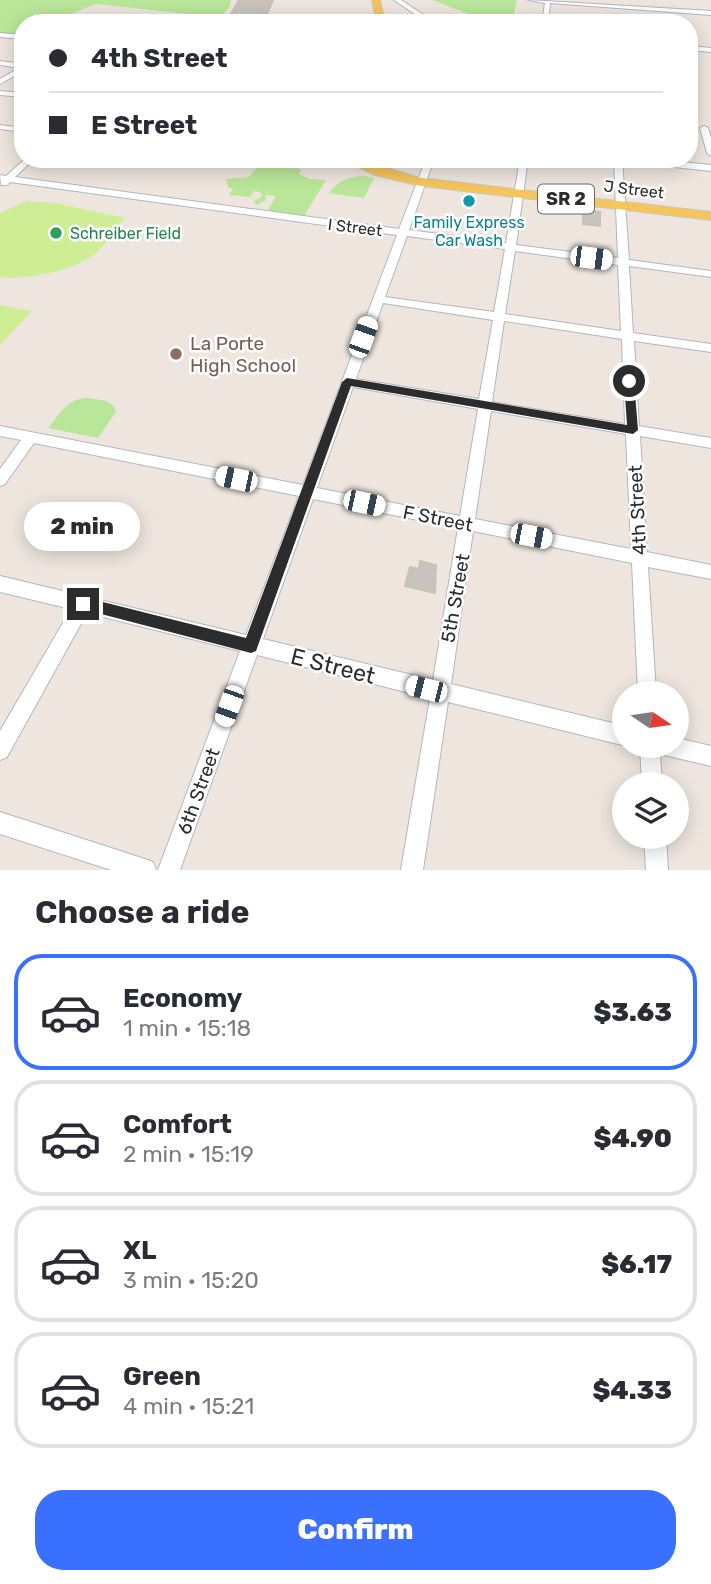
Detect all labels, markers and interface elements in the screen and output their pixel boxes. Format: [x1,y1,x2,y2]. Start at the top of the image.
text: 4th Street [91,43,227,74]
text: E Street [91,110,197,141]
street label: J Street [603,176,665,203]
road number: SR 2 [538,184,594,214]
marker: Family Express Car Wash [461,193,477,209]
place label: Family Express Car Wash [413,213,525,250]
street label: I Street [327,215,383,240]
place label: Schreiber Field [70,224,181,243]
marker: Schreiber Field [48,225,64,241]
car [569,245,614,271]
car [346,314,381,360]
place label: La Porte High School [190,332,296,377]
marker: La Porte High School [168,346,184,362]
route start [613,365,645,397]
car [214,464,259,494]
street label: 4th Street [624,464,651,556]
car [342,488,387,518]
street label: F Street [401,500,475,537]
callout: 2 min [25,503,141,552]
text: 2 min [50,512,114,540]
car [509,522,554,550]
street label: 5th Street [436,551,475,644]
route end [67,588,99,620]
street label: E Street [288,642,378,690]
car [404,674,449,704]
north arrow [612,681,690,758]
map controls [612,681,689,849]
car [212,683,247,729]
street label: 6th Street [172,744,225,837]
button: layers [612,772,689,849]
text: Choose a ride [35,893,249,931]
icon: car [39,981,102,1044]
text: Economy [123,983,242,1014]
text: $3.63 [593,997,672,1028]
text: 1 min · 15:18 [123,1014,251,1042]
icon: car [39,1107,102,1170]
text: Comfort [123,1109,232,1140]
text: $4.90 [594,1123,672,1154]
text: 2 min · 15:19 [123,1140,254,1168]
icon: car [39,1233,102,1296]
text: XL [123,1235,156,1266]
text: $6.17 [601,1249,672,1280]
text: 3 min · 15:20 [123,1266,259,1294]
icon: car [39,1359,102,1422]
text: Green [123,1361,201,1392]
text: $4.33 [592,1375,672,1406]
text: 4 min · 15:21 [123,1392,254,1420]
button: Confirm [35,1490,676,1570]

